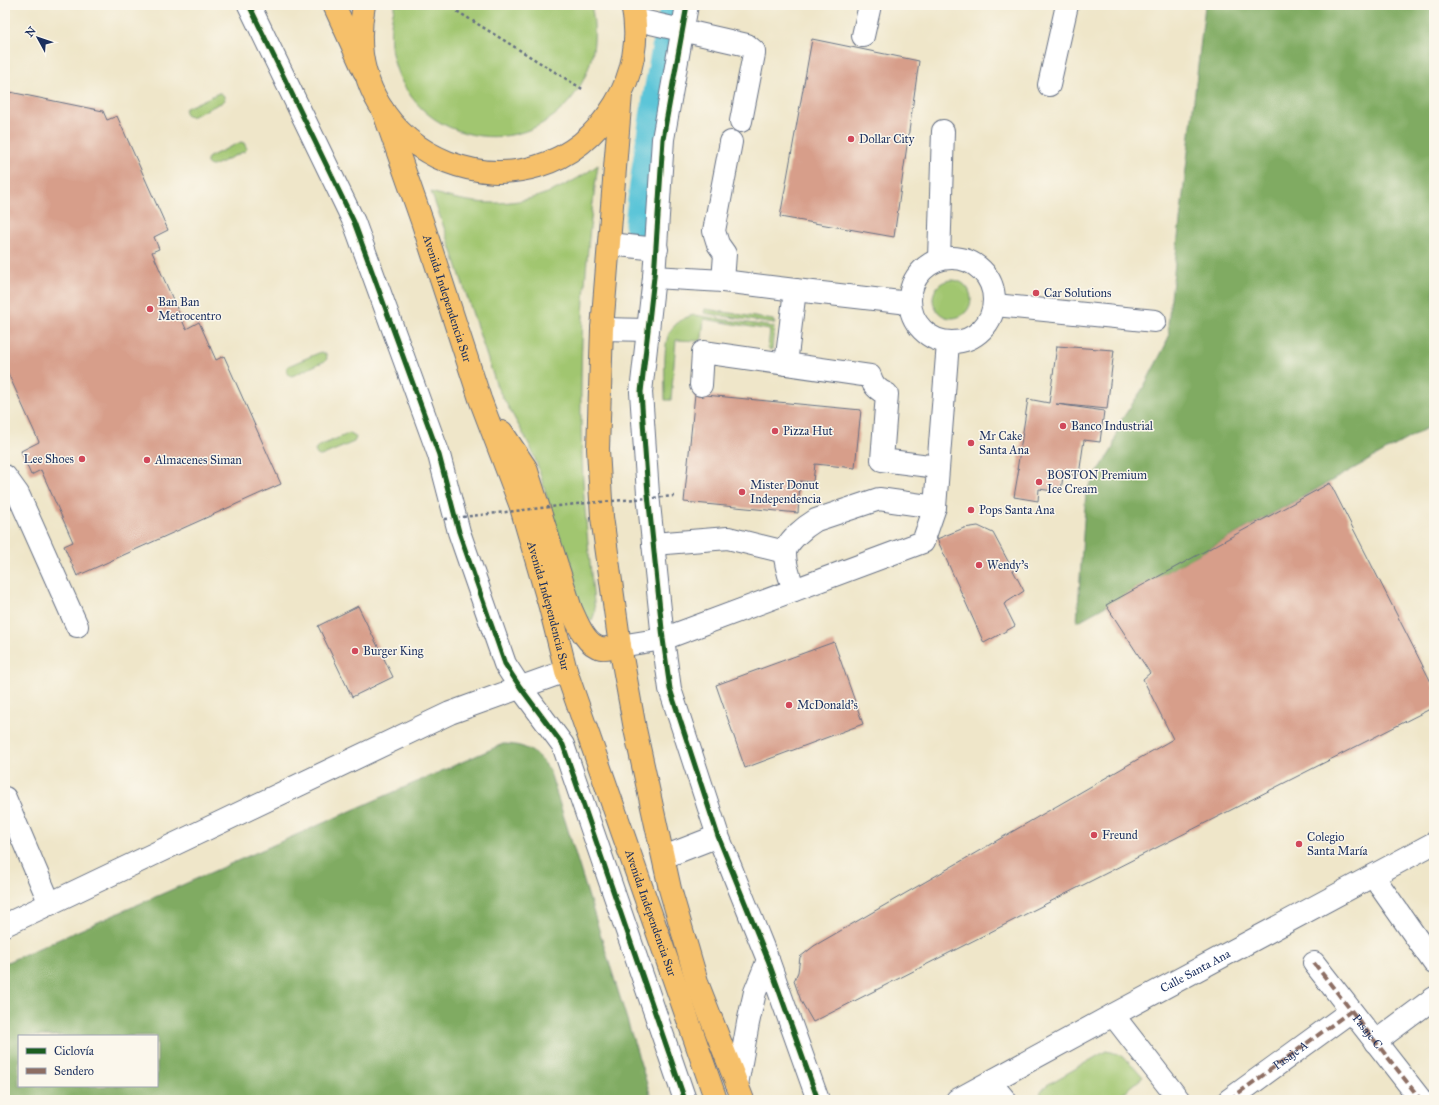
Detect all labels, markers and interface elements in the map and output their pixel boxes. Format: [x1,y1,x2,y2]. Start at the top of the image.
north arrow [18,18,58,58]
text: N [23,24,39,40]
place label: Dollar City [859,132,915,146]
marker: Dollar City [846,134,856,144]
street label: Avenida Independencia Sur [420,232,475,364]
place label: Car Solutions [1044,286,1111,300]
marker: Car Solutions [1031,288,1041,298]
place label: Ban Ban Metrocentro [158,295,221,323]
marker: Ban Ban Metrocentro [145,304,155,314]
place label: Banco Industrial [1071,419,1154,433]
marker: Banco Industrial [1058,421,1068,431]
place label: Pizza Hut [783,424,834,438]
marker: Pizza Hut [770,426,780,436]
place label: Mr Cake Santa Ana [979,429,1030,457]
marker: Mr Cake Santa Ana [966,438,976,448]
place label: Lee Shoes [24,452,74,466]
place label: Almacenes Siman [154,453,242,467]
marker: Lee Shoes [77,454,87,464]
marker: Almacenes Siman [142,455,152,465]
place label: BOSTON Premium Ice Cream [1047,468,1147,496]
marker: BOSTON Premium Ice Cream [1034,477,1044,487]
place label: Mister Donut Independencia [750,478,822,506]
marker: Mister Donut Independencia [737,487,747,497]
place label: Pops Santa Ana [979,503,1056,517]
marker: Pops Santa Ana [966,505,976,515]
street label: Avenida Independencia Sur [524,539,573,672]
place label: Wendy's [987,558,1028,572]
marker: Wendy's [974,560,984,570]
place label: Burger King [363,644,424,659]
marker: Burger King [350,646,360,656]
place label: McDonald's [797,698,858,712]
marker: McDonald's [784,700,794,710]
place label: Freund [1102,828,1138,842]
marker: Freund [1089,830,1099,840]
place label: Colegio Santa María [1307,830,1369,858]
marker: Colegio Santa María [1294,839,1304,849]
street label: Avenida Independencia Sur [622,847,679,979]
street label: Calle Santa Ana [1158,946,1233,995]
street label: Pasaje C [1350,1012,1385,1052]
legend [18,1035,158,1087]
street label: Pasaje A [1270,1038,1311,1073]
text: Ciclovía [54,1044,95,1058]
text: Sendero [54,1064,94,1078]

